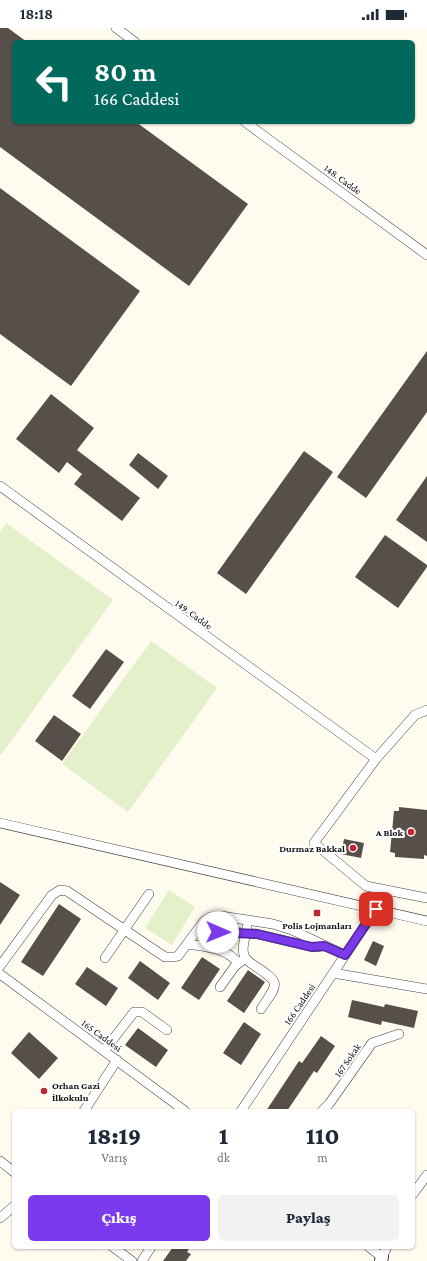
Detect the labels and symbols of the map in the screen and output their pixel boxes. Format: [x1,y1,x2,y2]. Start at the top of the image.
street label: 148. Cadde [322,162,364,197]
street label: 149. Cadde [173,597,215,632]
place label: A Blok [375,827,404,838]
marker: A Blok [406,827,416,837]
place label: Durmaz Bakkal [279,843,345,854]
marker: Durmaz Bakkal [348,843,358,853]
pin [359,892,393,926]
marker: Polis Lojmanları [312,908,322,918]
position arrow [197,911,239,953]
place label: Polis Lojmanları [282,920,352,932]
street label: 166 Caddesi [282,981,317,1027]
street label: 165 Caddesi [80,1017,124,1054]
street label: 167 Sokak [332,1041,363,1079]
place label: Orhan Gazi İlkokulu [52,1080,100,1103]
marker: Orhan Gazi İlkokulu [39,1086,49,1096]

